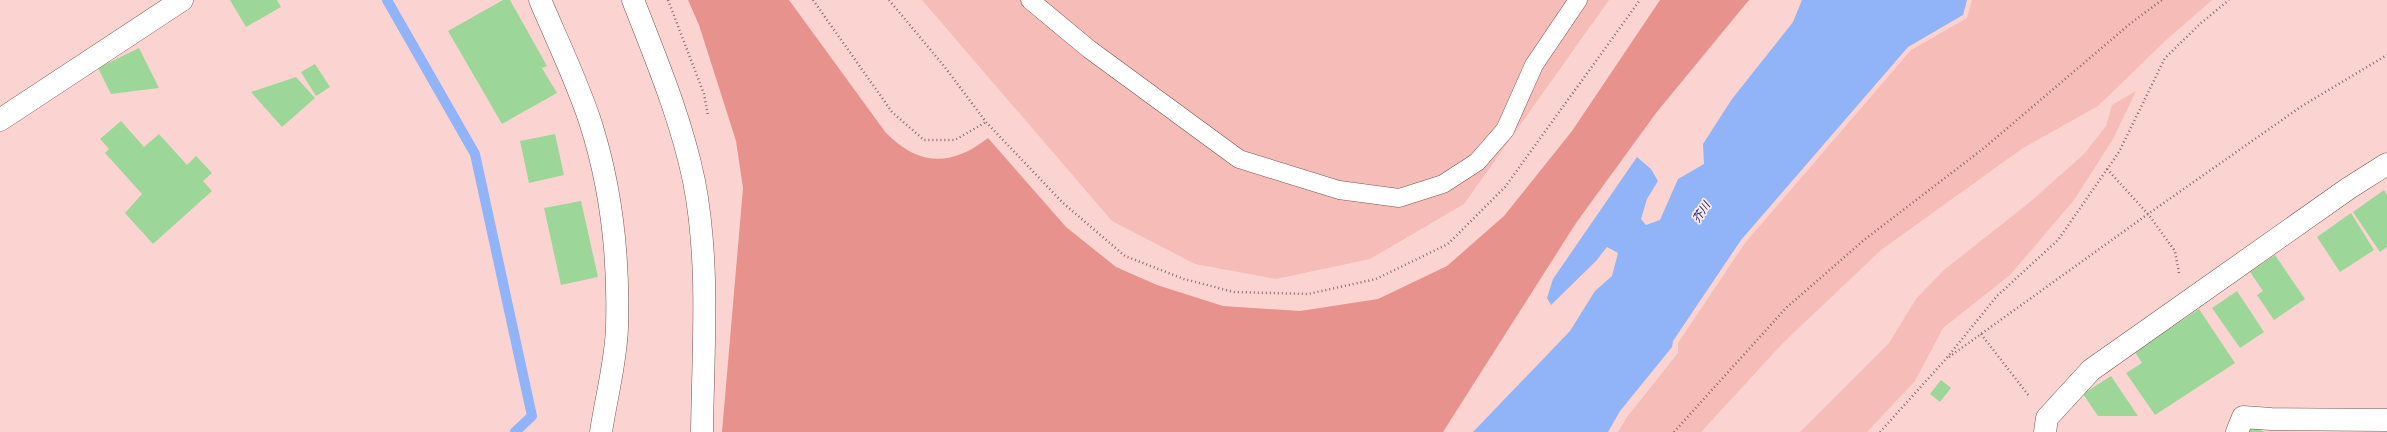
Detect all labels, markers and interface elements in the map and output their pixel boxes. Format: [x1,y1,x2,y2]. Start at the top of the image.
water label: 芥川 [1688,198,1714,225]

